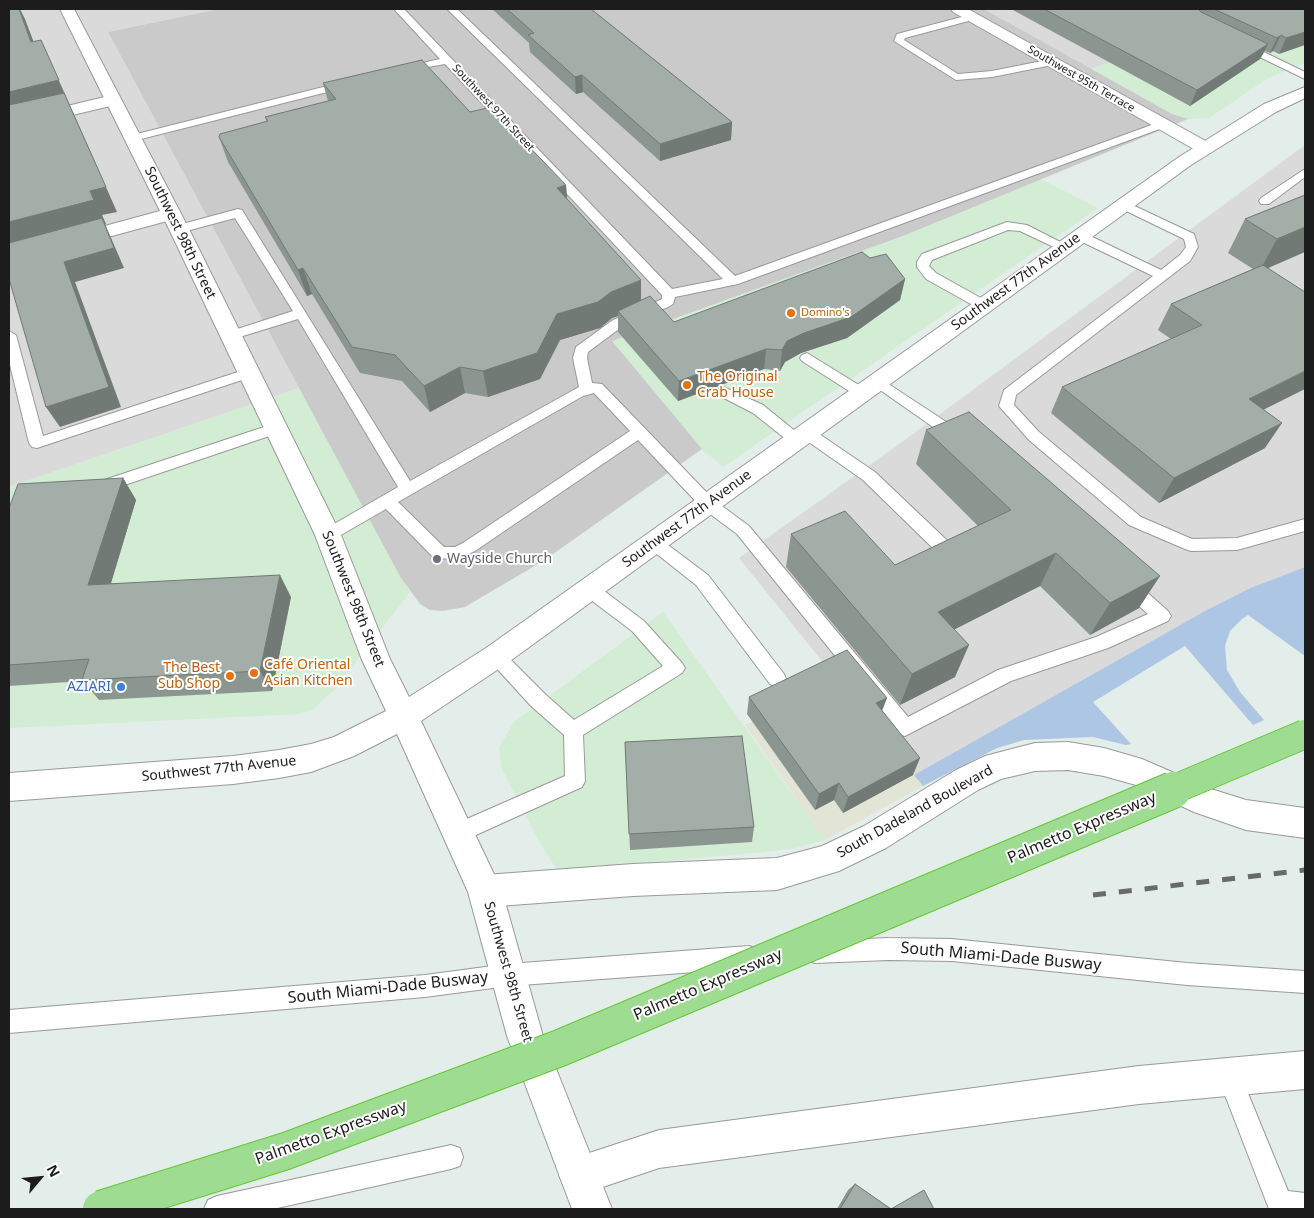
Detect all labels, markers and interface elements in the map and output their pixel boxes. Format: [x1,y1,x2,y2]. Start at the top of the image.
street label: Southwest 95th Terrace [1025,43,1137,115]
street label: Southwest 97th Street [449,62,537,154]
street label: Southwest 98th Street [141,164,219,302]
street label: Southwest 77th Avenue [948,230,1084,334]
place label: Domino's [801,306,850,320]
marker: Domino's [785,307,797,319]
place label: The Original Crab House [697,369,778,402]
marker: The Original Crab House [681,379,693,391]
street label: Southwest 77th Avenue [619,467,755,571]
street label: Southwest 98th Street [318,529,388,669]
place label: Wayside Church [447,551,552,567]
marker: Wayside Church [431,553,443,565]
place label: Café Oriental Asian Kitchen [264,657,353,690]
place label: The Best Sub Shop [158,660,220,692]
marker: Café Oriental Asian Kitchen [248,667,260,679]
marker: The Best Sub Shop [224,670,236,682]
place label: AZIARI [67,679,111,695]
marker: AZIARI [115,681,127,693]
street label: Southwest 77th Avenue [141,753,297,785]
street label: South Dadeland Boulevard [834,762,996,862]
street label: Palmetto Expressway [1005,788,1159,868]
street label: Southwest 98th Street [480,900,536,1044]
street label: South Miami-Dade Busway [900,939,1102,975]
street label: Palmetto Expressway [631,945,785,1025]
street label: South Miami-Dade Busway [287,968,489,1008]
street label: Palmetto Expressway [253,1097,409,1169]
north arrow [15,1153,65,1203]
text: N [43,1161,65,1180]

